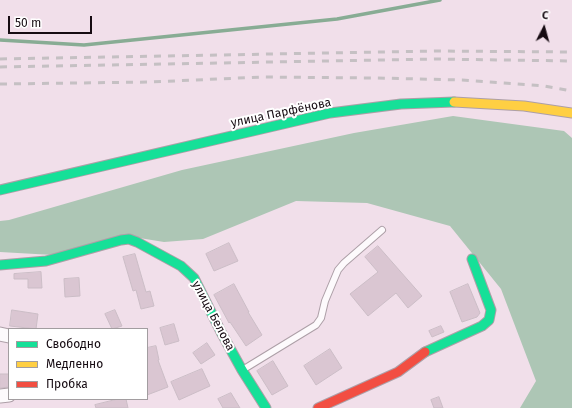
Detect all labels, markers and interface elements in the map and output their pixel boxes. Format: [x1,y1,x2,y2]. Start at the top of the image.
scale bar [10,8,94,34]
north arrow [524,8,564,48]
text: С [541,9,549,22]
text: 50 m [15,16,41,30]
street label: улица Парфёнова [230,95,332,131]
street label: улица Белова [189,279,237,353]
legend [8,328,148,400]
text: Свободно [46,337,101,351]
text: Медленно [46,357,103,371]
text: Пробка [46,377,88,391]

